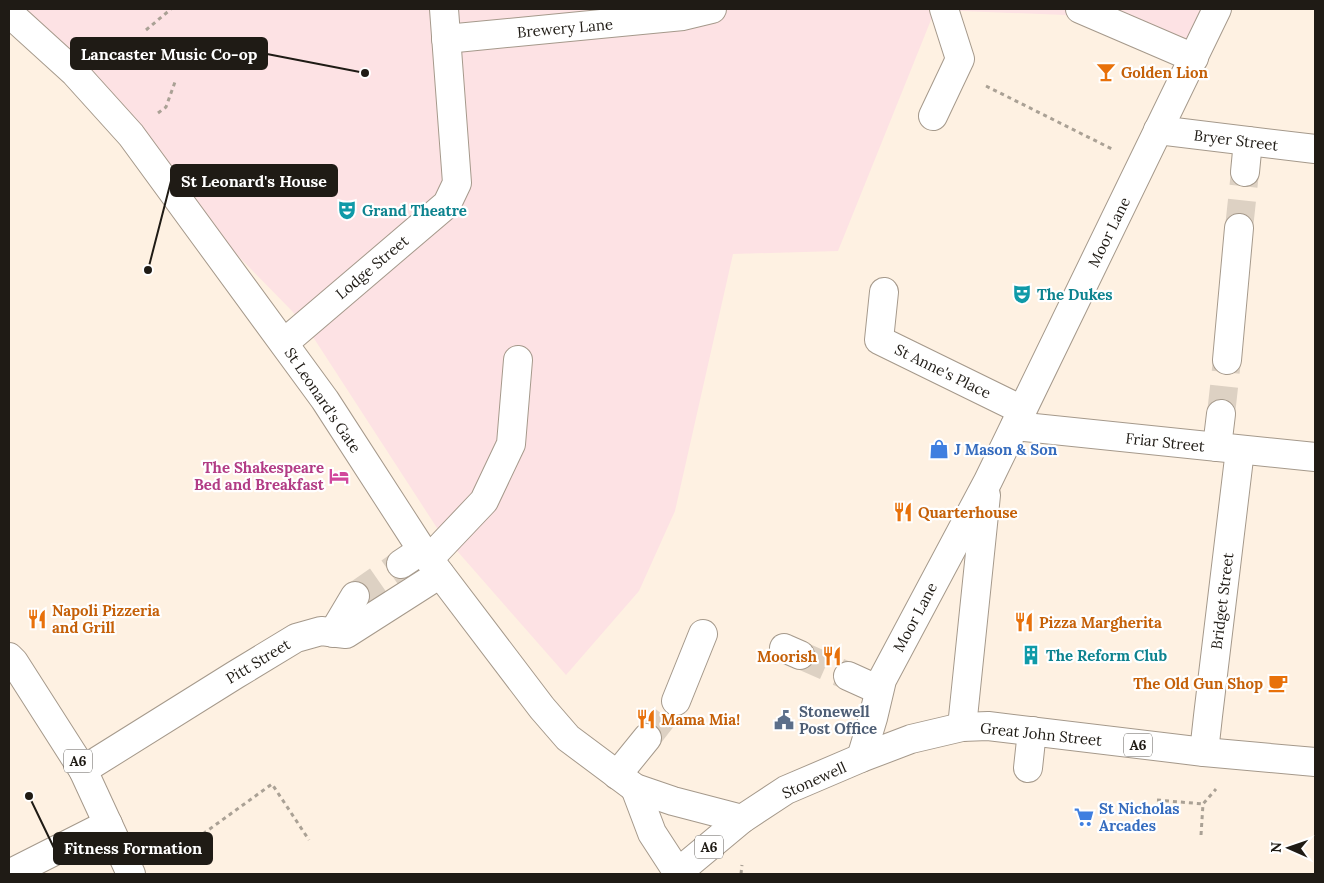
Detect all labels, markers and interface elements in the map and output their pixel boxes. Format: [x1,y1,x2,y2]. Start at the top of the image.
street label: Brewery Lane [516,14,614,42]
callout: Lancaster Music Co-op [71,38,267,69]
text: Lancaster Music Co-op [81,44,258,64]
bar icon: Golden Lion [1095,61,1117,83]
place label: Golden Lion [1121,63,1208,82]
street label: Bryer Street [1193,125,1279,155]
callout: St Leonard's House [171,165,337,196]
text: St Leonard's House [181,171,327,191]
street label: Moor Lane [1084,194,1134,270]
theatre icon: Grand Theatre [336,199,358,221]
place label: Grand Theatre [362,201,467,220]
street label: Lodge Street [332,231,412,303]
theatre icon: The Dukes [1011,283,1033,305]
place label: The Dukes [1037,285,1113,304]
street label: St Anne's Place [892,340,994,402]
street label: St Leonard's Gate [281,344,365,456]
street label: Friar Street [1124,428,1206,456]
shop icon: J Mason & Son [928,438,950,460]
place label: J Mason & Son [954,440,1058,459]
place label: The Shakespeare Bed and Breakfast [194,458,325,494]
hotel icon: The Shakespeare Bed and Breakfast [328,465,350,487]
restaurant icon: Quarterhouse [892,501,914,523]
place label: Quarterhouse [918,503,1018,522]
street label: Bridget Street [1207,551,1237,651]
street label: Moor Lane [889,579,941,655]
place label: Napoli Pizzeria and Grill [52,601,160,637]
restaurant icon: Napoli Pizzeria and Grill [26,608,48,630]
restaurant icon: Pizza Margherita [1013,611,1035,633]
place label: Pizza Margherita [1039,613,1162,632]
street label: Pitt Street [222,634,294,688]
building icon: The Reform Club [1020,644,1042,666]
restaurant icon: Moorish [821,645,843,667]
place label: The Reform Club [1046,646,1167,665]
place label: Moorish [757,647,818,666]
cafe icon: The Old Gun Shop [1267,672,1289,694]
place label: The Old Gun Shop [1133,674,1263,693]
place label: Stonewell Post Office [799,702,877,738]
restaurant icon: Mama Mia! [635,708,657,730]
public building icon: Stonewell Post Office [773,709,795,731]
place label: Mama Mia! [661,710,740,729]
street label: Great John Street [979,718,1103,750]
road number: A6 [1124,734,1152,756]
road number: A6 [64,749,92,772]
street label: Stonewell [779,757,849,803]
place label: St Nicholas Arcades [1099,799,1180,835]
supermarket icon: St Nicholas Arcades [1073,806,1095,828]
north arrow [1264,823,1314,873]
callout: Fitness Formation [54,833,212,864]
road number: A6 [695,836,723,859]
text: Fitness Formation [64,838,202,858]
text: N [1267,842,1285,853]

